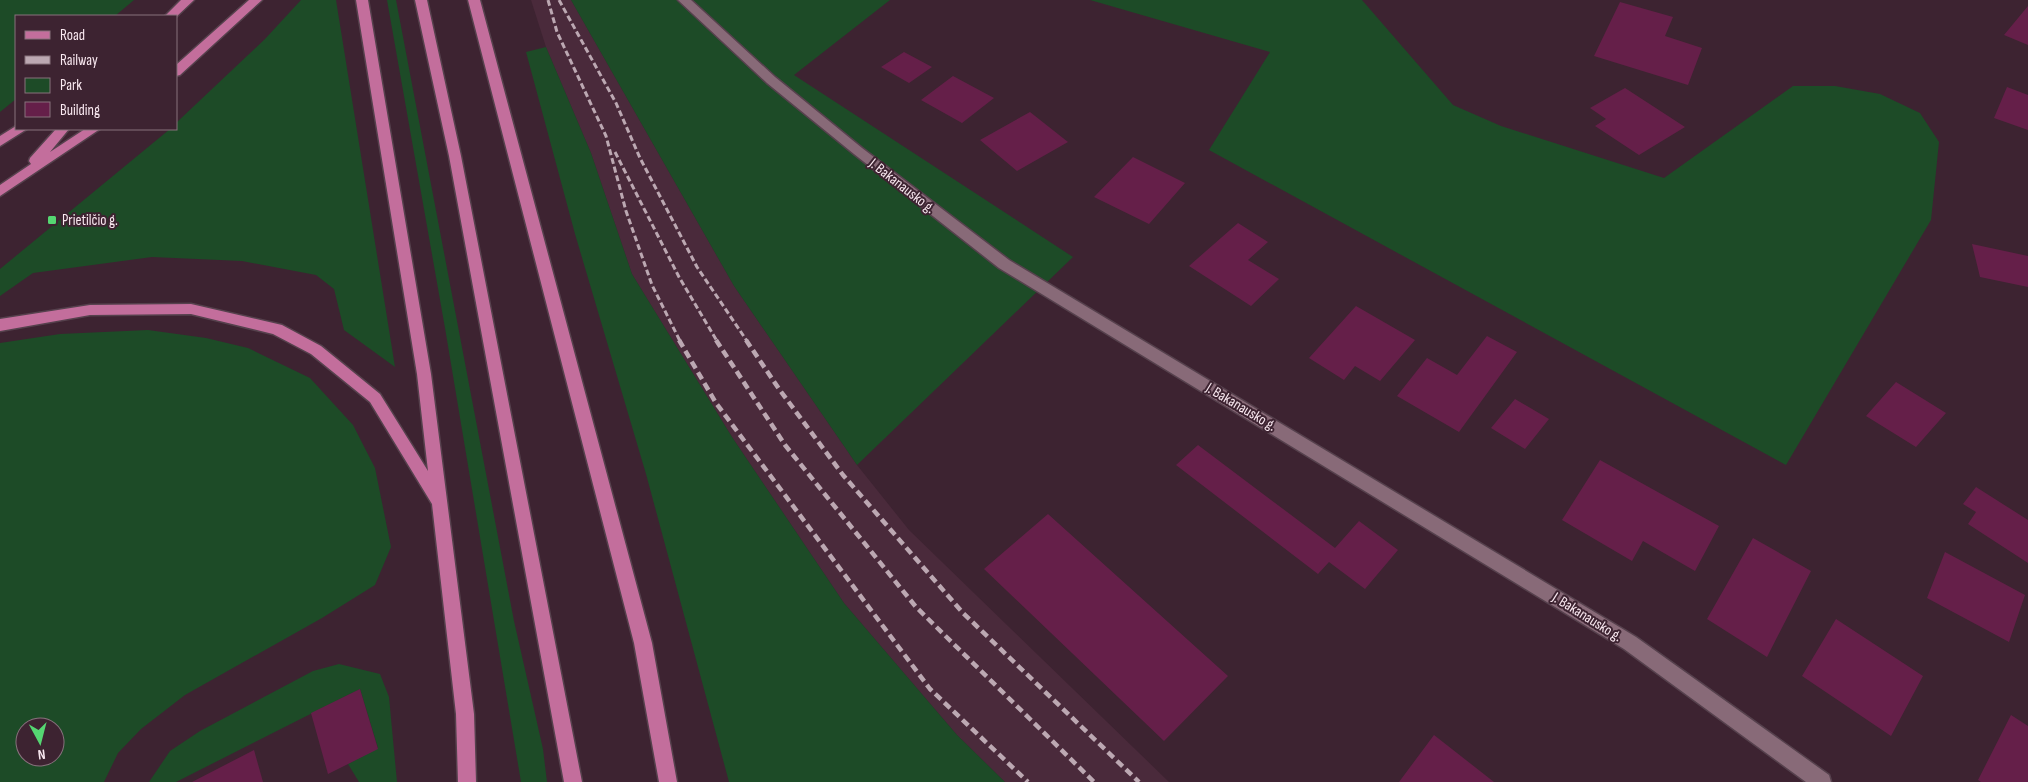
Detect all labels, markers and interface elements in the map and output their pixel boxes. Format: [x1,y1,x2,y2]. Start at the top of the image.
legend [15,15,178,130]
text: Road [60,26,85,45]
text: Railway [60,51,98,70]
text: Park [60,76,82,95]
text: Building [60,101,100,120]
street label: J. Bakanausko g. [864,154,939,218]
place label: Prietilčio g. [62,211,118,230]
marker: Prietilčio g. [46,214,58,226]
street label: J. Bakanausko g. [1201,378,1280,436]
street label: J. Bakanausko g. [1548,588,1626,646]
north arrow [15,717,65,767]
text: N [37,746,46,763]

